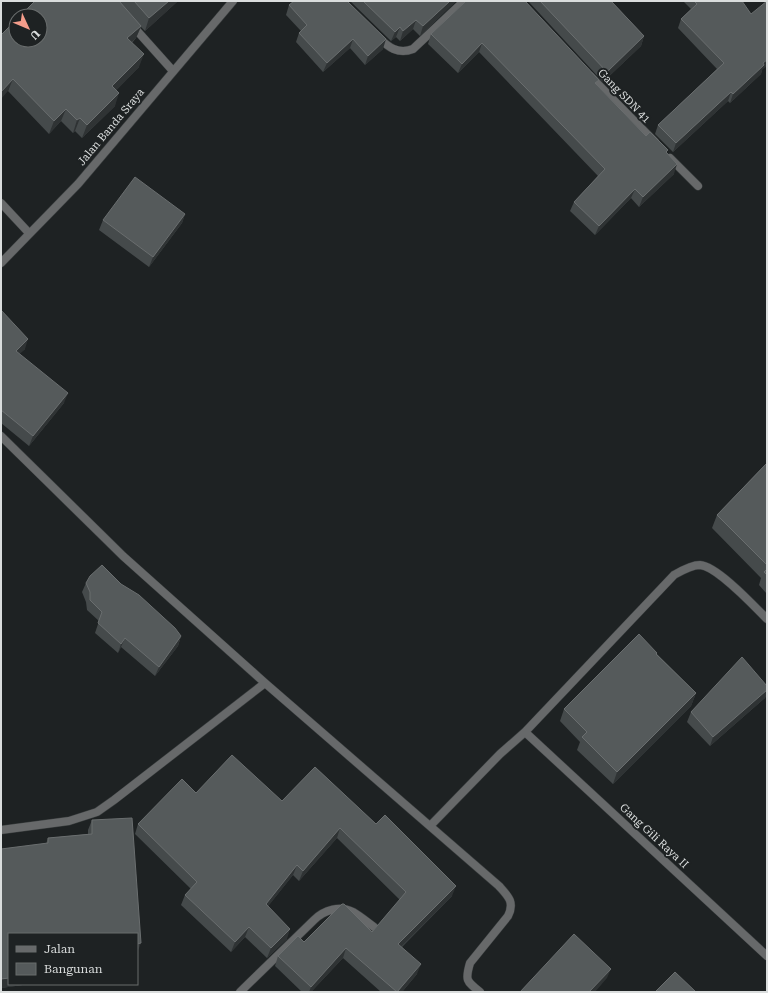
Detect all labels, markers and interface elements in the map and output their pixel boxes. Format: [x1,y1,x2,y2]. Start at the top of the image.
north arrow [8,8,48,48]
text: U [27,27,42,43]
street label: Gang SDN 41 [595,66,653,126]
street label: Jalan Banda Sraya [75,86,147,168]
street label: Gang Gili Raya II [617,801,691,871]
legend [8,933,138,985]
text: Jalan [44,942,75,956]
text: Bangunan [44,962,103,976]

